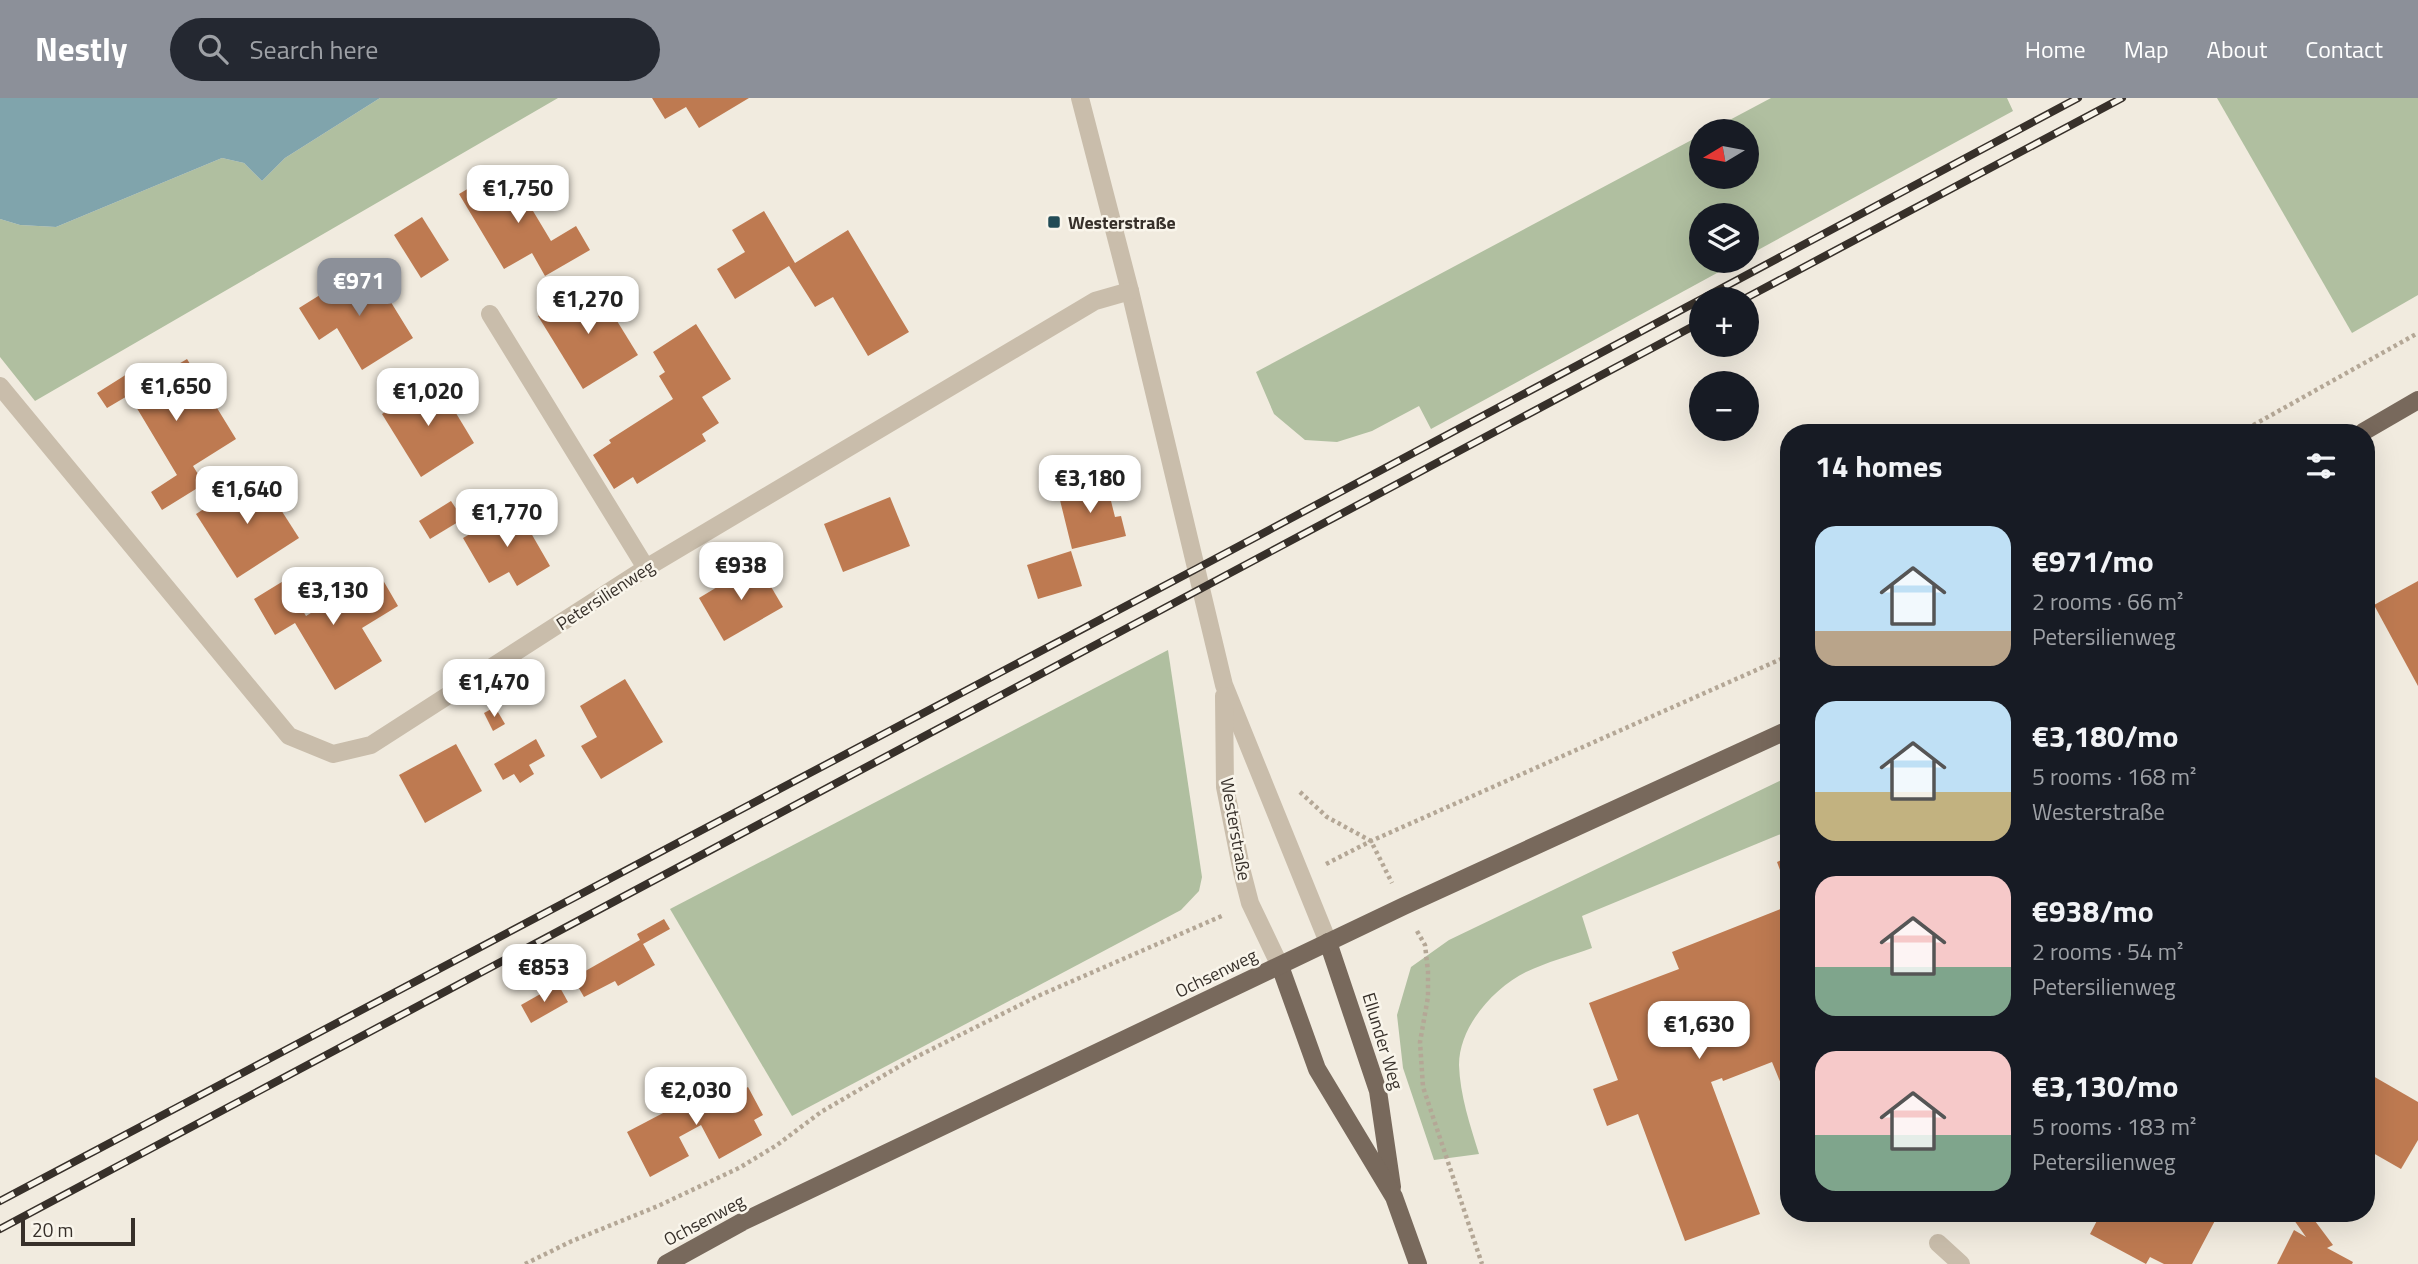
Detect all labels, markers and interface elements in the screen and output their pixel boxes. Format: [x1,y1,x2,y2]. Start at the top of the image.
search box [170,18,660,81]
text: Nestly [35,24,128,74]
icon: search [194,30,232,68]
text: Search here [250,30,378,69]
text: Home [2025,31,2086,67]
text: Map [2124,31,2169,67]
text: About [2207,31,2267,67]
text: Contact [2305,31,2383,67]
north arrow [1689,119,1759,189]
map controls [1689,119,1759,441]
pin: €1,750 [461,166,575,225]
text: €1,750 [483,170,553,205]
button: layers [1689,203,1759,273]
place label: Westerstraße [1068,209,1176,236]
marker: Westerstraße [1046,214,1062,230]
pin: €971 [318,258,400,318]
text: €971 [333,263,385,298]
pin: €1,270 [531,276,645,336]
text: €1,270 [553,281,623,316]
button: + [1689,287,1759,357]
pin: €1,650 [119,364,233,423]
text: €1,650 [141,368,211,403]
pin: €1,020 [371,368,485,428]
button: − [1689,371,1759,441]
text: €1,020 [393,373,463,408]
text: 14 homes [1815,443,1942,489]
icon: filters [2302,447,2340,485]
pin: €3,180 [1033,456,1147,515]
text: €3,180 [1055,460,1125,495]
pin: €1,640 [190,466,304,526]
text: €1,640 [212,471,282,506]
pin: €1,770 [450,490,564,549]
text: €1,770 [472,494,542,529]
text: €971/mo [2032,538,2154,584]
pin: €938 [700,542,782,602]
text: €938 [715,547,767,582]
street label: Petersilienweg [551,553,659,637]
icon: home [1871,554,1955,638]
pin: €3,130 [276,568,390,627]
text: €3,130 [298,572,368,607]
text: 2 rooms · 66 m² [2032,584,2183,619]
text: Petersilienweg [2032,619,2176,654]
pin: €1,470 [437,660,551,719]
text: €1,470 [459,664,529,699]
text: €3,180/mo [2032,713,2178,759]
icon: home [1871,729,1955,813]
text: 5 rooms · 168 m² [2032,759,2196,794]
street label: Westerstraße [1214,775,1258,883]
text: Westerstraße [2032,794,2165,829]
text: €938/mo [2032,888,2154,934]
icon: home [1871,904,1955,988]
text: 2 rooms · 54 m² [2032,934,2183,969]
street label: Ochsenweg [1170,941,1262,1005]
pin: €853 [503,944,585,1004]
text: €853 [518,949,570,984]
text: Petersilienweg [2032,969,2176,1004]
street label: Ellunder Weg [1355,989,1411,1093]
pin: €1,630 [1642,1002,1756,1061]
text: €1,630 [1664,1006,1734,1041]
text: €3,130/mo [2032,1063,2178,1109]
pin: €2,030 [639,1068,753,1127]
text: €2,030 [661,1072,731,1107]
icon: home [1871,1079,1955,1163]
text: 5 rooms · 183 m² [2032,1109,2196,1144]
text: Petersilienweg [2032,1144,2176,1179]
street label: Ochsenweg [659,1187,749,1253]
scale bar [21,1215,135,1247]
text: 20 m [32,1215,73,1244]

